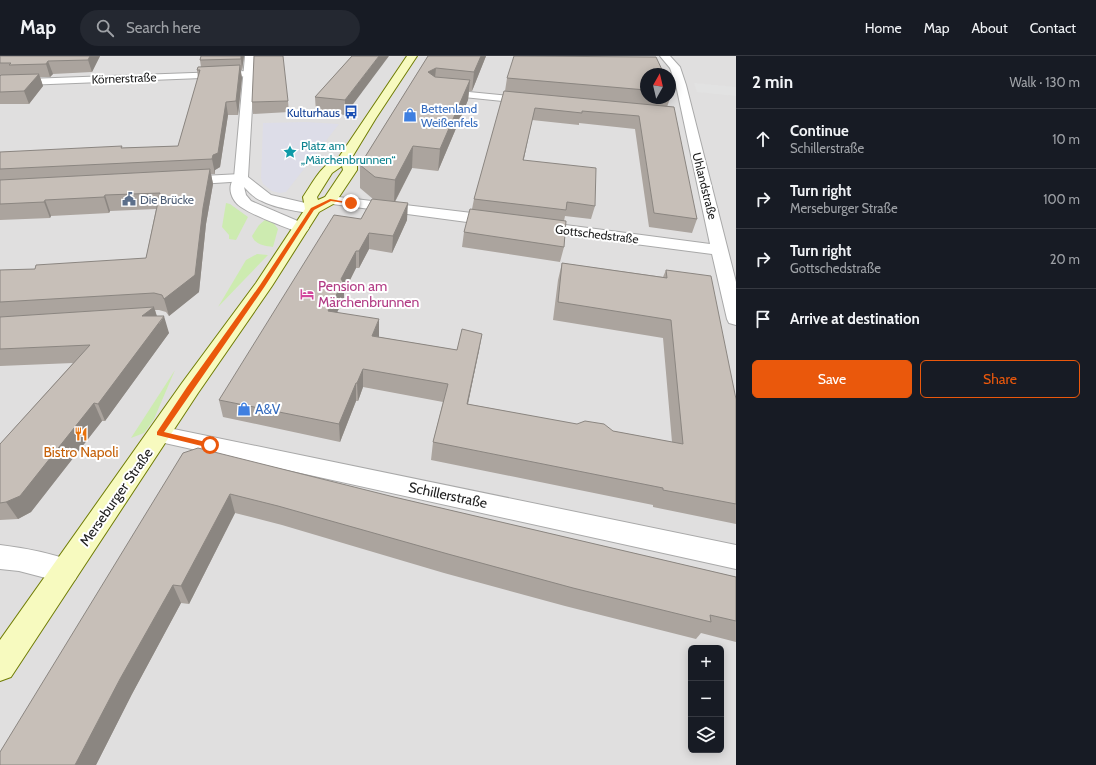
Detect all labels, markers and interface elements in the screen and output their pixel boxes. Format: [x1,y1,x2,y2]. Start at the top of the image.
search box [80,10,360,46]
text: Map [20,16,56,39]
icon: search [94,17,116,39]
text: Search here [126,19,201,37]
text: Home [865,19,902,37]
text: Map [924,19,949,37]
text: About [971,19,1008,37]
text: Contact [1030,19,1076,37]
north arrow [640,68,676,104]
street label: Körnerstraße [91,69,157,87]
text: 2 min [752,72,793,92]
text: Walk · 130 m [1009,74,1080,90]
place label: Bettenland Weißenfels [421,101,478,130]
bus stop icon: Kulturhaus [343,104,359,120]
place label: Kulturhaus [287,105,340,120]
shop icon: Bettenland Weißenfels [402,107,418,123]
text: Continue [790,122,849,140]
icon: ahead [752,128,774,150]
text: 10 m [1052,131,1080,147]
place label: Platz am „Märchenbrunnen“ [301,138,396,167]
text: Schillerstraße [790,140,864,156]
place icon: Platz am „Märchenbrunnen“ [282,144,298,160]
street label: Uhlandstraße [689,151,721,221]
text: Turn right [790,182,851,200]
icon: right [752,188,774,210]
public building icon: Die Brücke [121,191,137,207]
text: 100 m [1043,191,1080,207]
place label: Die Brücke [140,192,194,207]
route end [342,194,360,212]
text: Merseburger Straße [790,200,898,216]
street label: Gottschedstraße [554,221,640,247]
text: Turn right [790,242,851,260]
icon: right [752,248,774,270]
text: 20 m [1050,251,1080,267]
text: Gottschedstraße [790,260,881,276]
place label: Pension am Märchenbrunnen [318,277,420,311]
hotel icon: Pension am Märchenbrunnen [299,286,315,302]
icon: arrive [752,308,774,330]
text: Arrive at destination [790,310,920,328]
button: Save [752,360,912,398]
button: Share [920,360,1080,398]
place label: A&V [255,400,281,418]
shop icon: A&V [236,401,252,417]
restaurant icon: Bistro Napoli [73,426,89,442]
route start [201,436,219,454]
place label: Bistro Napoli [43,443,119,461]
street label: Merseburger Straße [75,444,157,550]
street label: Schillerstraße [407,478,489,512]
map controls [688,645,724,753]
button: + [688,645,724,681]
button: − [688,681,724,717]
button: layers [688,717,724,753]

